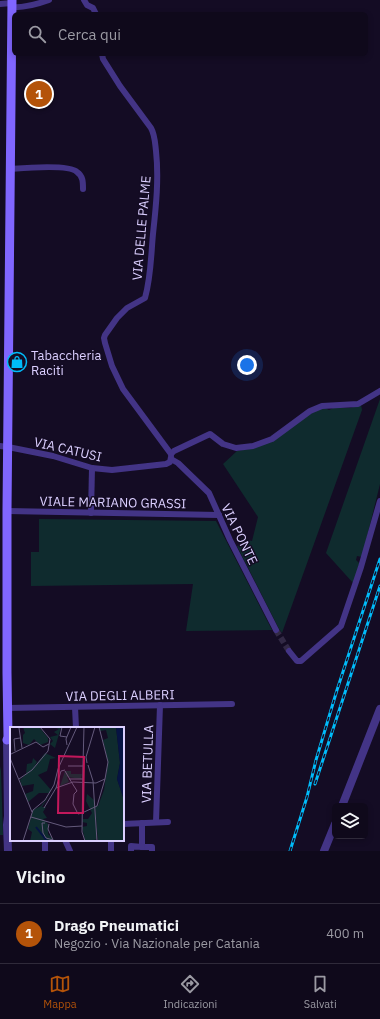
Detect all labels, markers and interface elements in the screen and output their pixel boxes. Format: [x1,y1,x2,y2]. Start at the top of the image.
search box [12,12,368,56]
icon: search [26,23,48,45]
text: Cerca qui [58,25,121,44]
pin: 1 [26,79,52,109]
street label: VIA DELLE PALME [128,175,155,281]
place label: Tabaccheria Raciti [31,347,101,379]
shop icon: Tabaccheria Raciti [6,351,28,373]
your location [237,355,257,375]
street label: VIA CATUSI [32,433,103,466]
street label: VIALE MARIANO GRASSI [40,493,186,512]
street label: VIA PONTE [217,501,262,568]
street label: VIA DEGLI ALBERI [65,686,175,705]
street label: VIA BETULLA [138,724,157,804]
inset map [10,727,124,841]
map controls [332,803,368,839]
button: layers [332,803,368,839]
text: Vicino [16,866,65,888]
text: Drago Pneumatici [54,916,179,935]
text: 1 [25,925,33,942]
text: 400 m [326,925,364,942]
text: Negozio · Via Nazionale per Catania [54,935,260,952]
tab: Mappa [43,973,77,1011]
tab: Indicazioni [163,973,217,1011]
tab: Salvati [304,973,337,1011]

